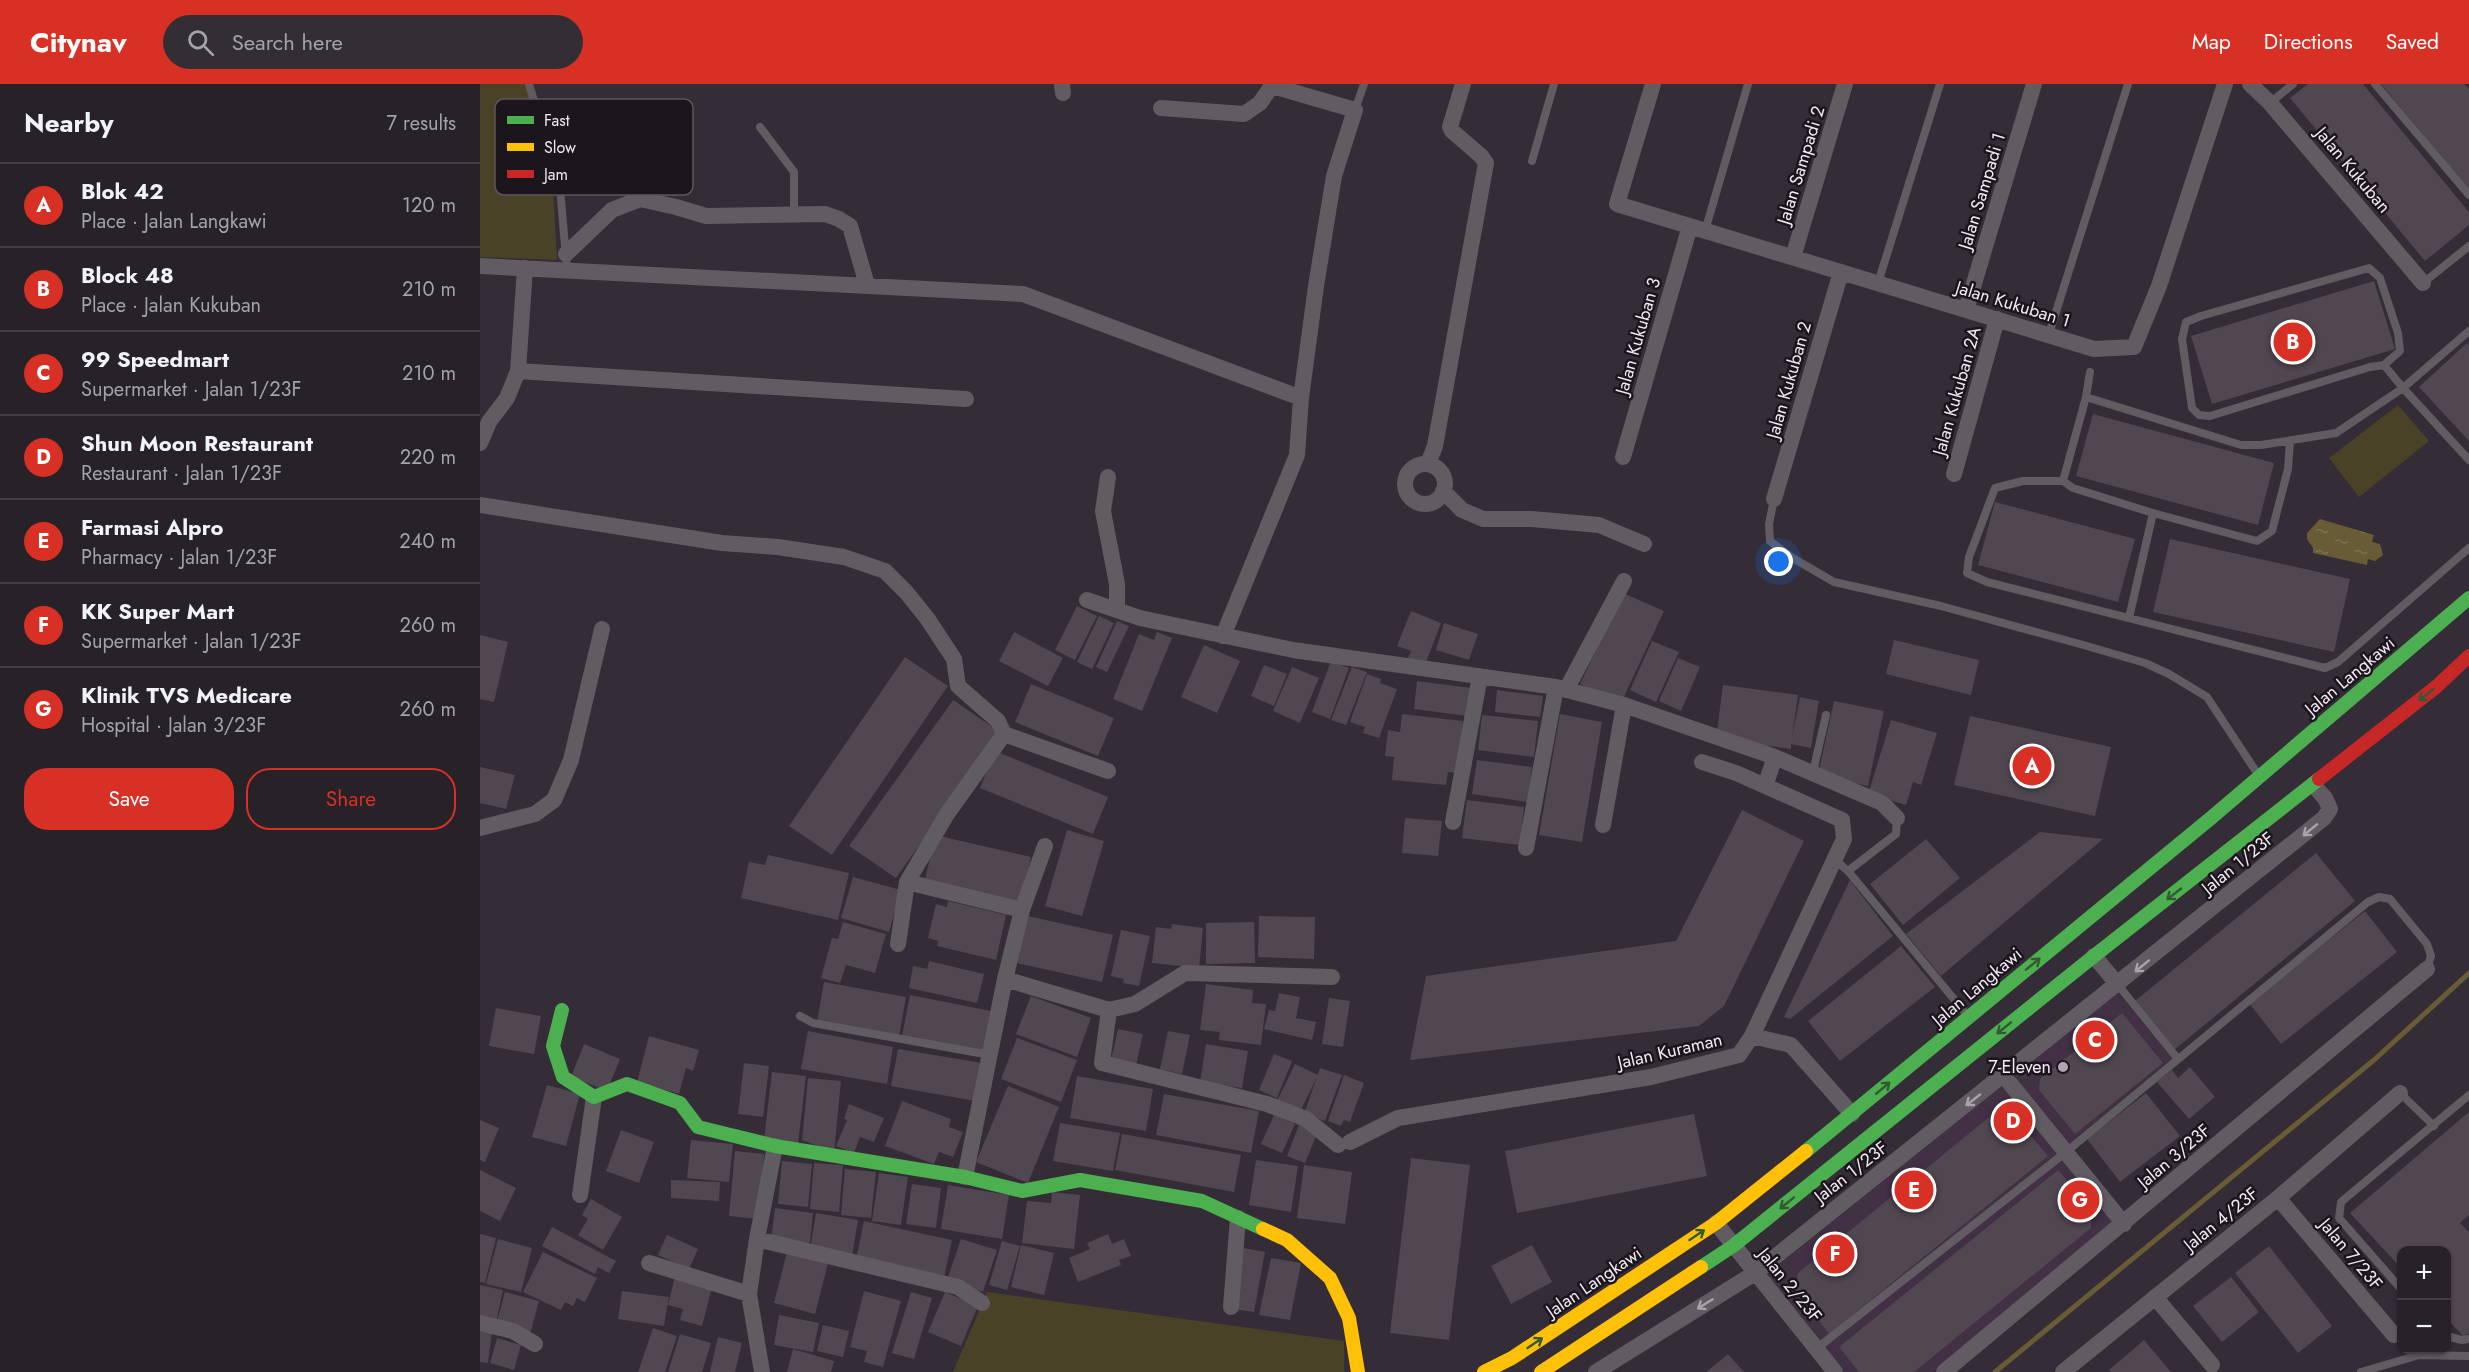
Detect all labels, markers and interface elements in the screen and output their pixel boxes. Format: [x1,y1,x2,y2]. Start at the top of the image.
search box [163,15,583,69]
text: Citynav [30,22,127,63]
icon: search [184,26,217,59]
text: Search here [232,26,343,58]
text: Map [2192,27,2231,57]
text: Directions [2264,27,2353,57]
text: Saved [2386,27,2439,57]
legend [495,99,693,195]
street label: Jalan Sampadi 2 [1770,103,1831,229]
text: Nearby [24,104,113,142]
text: 7 results [387,109,456,138]
text: Fast [544,109,570,132]
street label: Jalan Kukuban [2308,120,2397,219]
street label: Jalan Sampadi 1 [1951,130,2012,254]
text: Slow [544,136,576,159]
text: Jam [542,163,568,186]
text: Blok 42 [81,175,164,207]
text: A [36,191,51,220]
text: 120 m [402,191,456,220]
text: Place · Jalan Langkawi [81,207,267,236]
text: Block 48 [81,259,174,291]
street label: Jalan Kukuban 3 [1608,274,1667,399]
street label: Jalan Kukuban 1 [1950,274,2074,334]
text: B [37,275,50,304]
text: 210 m [402,275,456,304]
text: Place · Jalan Kukuban [81,291,261,320]
street label: Jalan Kukuban 2 [1759,318,1818,444]
pin: B [2274,320,2312,364]
street label: Jalan Kukuban 2A [1926,323,1988,460]
text: 99 Speedmart [81,343,229,375]
text: C [36,359,51,388]
text: 210 m [402,359,456,388]
text: Supermarket · Jalan 1/23F [81,375,301,404]
text: Shun Moon Restaurant [81,427,313,459]
text: D [36,443,51,472]
text: 220 m [400,443,456,472]
text: Restaurant · Jalan 1/23F [81,459,282,488]
text: Farmasi Alpro [81,511,223,543]
text: E [37,527,50,556]
text: 240 m [399,527,456,556]
text: Pharmacy · Jalan 1/23F [81,543,277,572]
your location [1764,547,1793,576]
text: KK Super Mart [81,595,234,627]
text: F [38,611,49,640]
text: 260 m [400,611,456,640]
text: Supermarket · Jalan 1/23F [81,627,301,656]
street label: Jalan Langkawi [2298,631,2401,723]
text: Klinik TVS Medicare [81,679,292,711]
one-way arrow [2418,689,2434,702]
text: G [35,695,52,724]
text: 260 m [400,695,456,724]
text: Hospital · Jalan 3/23F [81,711,266,740]
pin: A [2012,744,2052,788]
button: Save [24,768,234,830]
button: Share [246,768,456,830]
one-way arrow [2302,823,2318,836]
street label: Jalan 1/23F [2194,825,2280,902]
one-way arrow [2166,888,2182,901]
street label: Jalan Langkawi [1925,942,2028,1034]
one-way arrow [2025,957,2041,970]
one-way arrow [2134,959,2150,972]
pin: C [2076,1018,2114,1062]
one-way arrow [1997,1022,2013,1035]
street label: Jalan Kuraman [1613,1026,1725,1076]
place label: 7-Eleven [1988,1054,2051,1080]
marker: 7-Eleven [2056,1060,2070,1074]
one-way arrow [1875,1081,1890,1095]
one-way arrow [1966,1094,1982,1107]
pin: D [1994,1098,2032,1144]
street label: Jalan 3/23F [2130,1118,2216,1196]
street label: Jalan 1/23F [1807,1135,1893,1210]
pin: E [1894,1168,1934,1212]
pin: G [2060,1178,2100,1222]
street label: Jalan 4/23F [2176,1181,2264,1259]
one-way arrow [1779,1196,1795,1209]
street label: Jalan 7/23F [2312,1211,2389,1296]
one-way arrow [1688,1229,1705,1241]
pin: F [1816,1232,1854,1276]
street label: Jalan Langkawi [1539,1240,1647,1325]
street label: Jalan 2/23F [1751,1241,1828,1328]
map controls [2397,1246,2451,1354]
button: + [2397,1246,2451,1300]
one-way arrow [1697,1298,1714,1311]
button: − [2397,1300,2451,1354]
one-way arrow [1526,1337,1543,1349]

